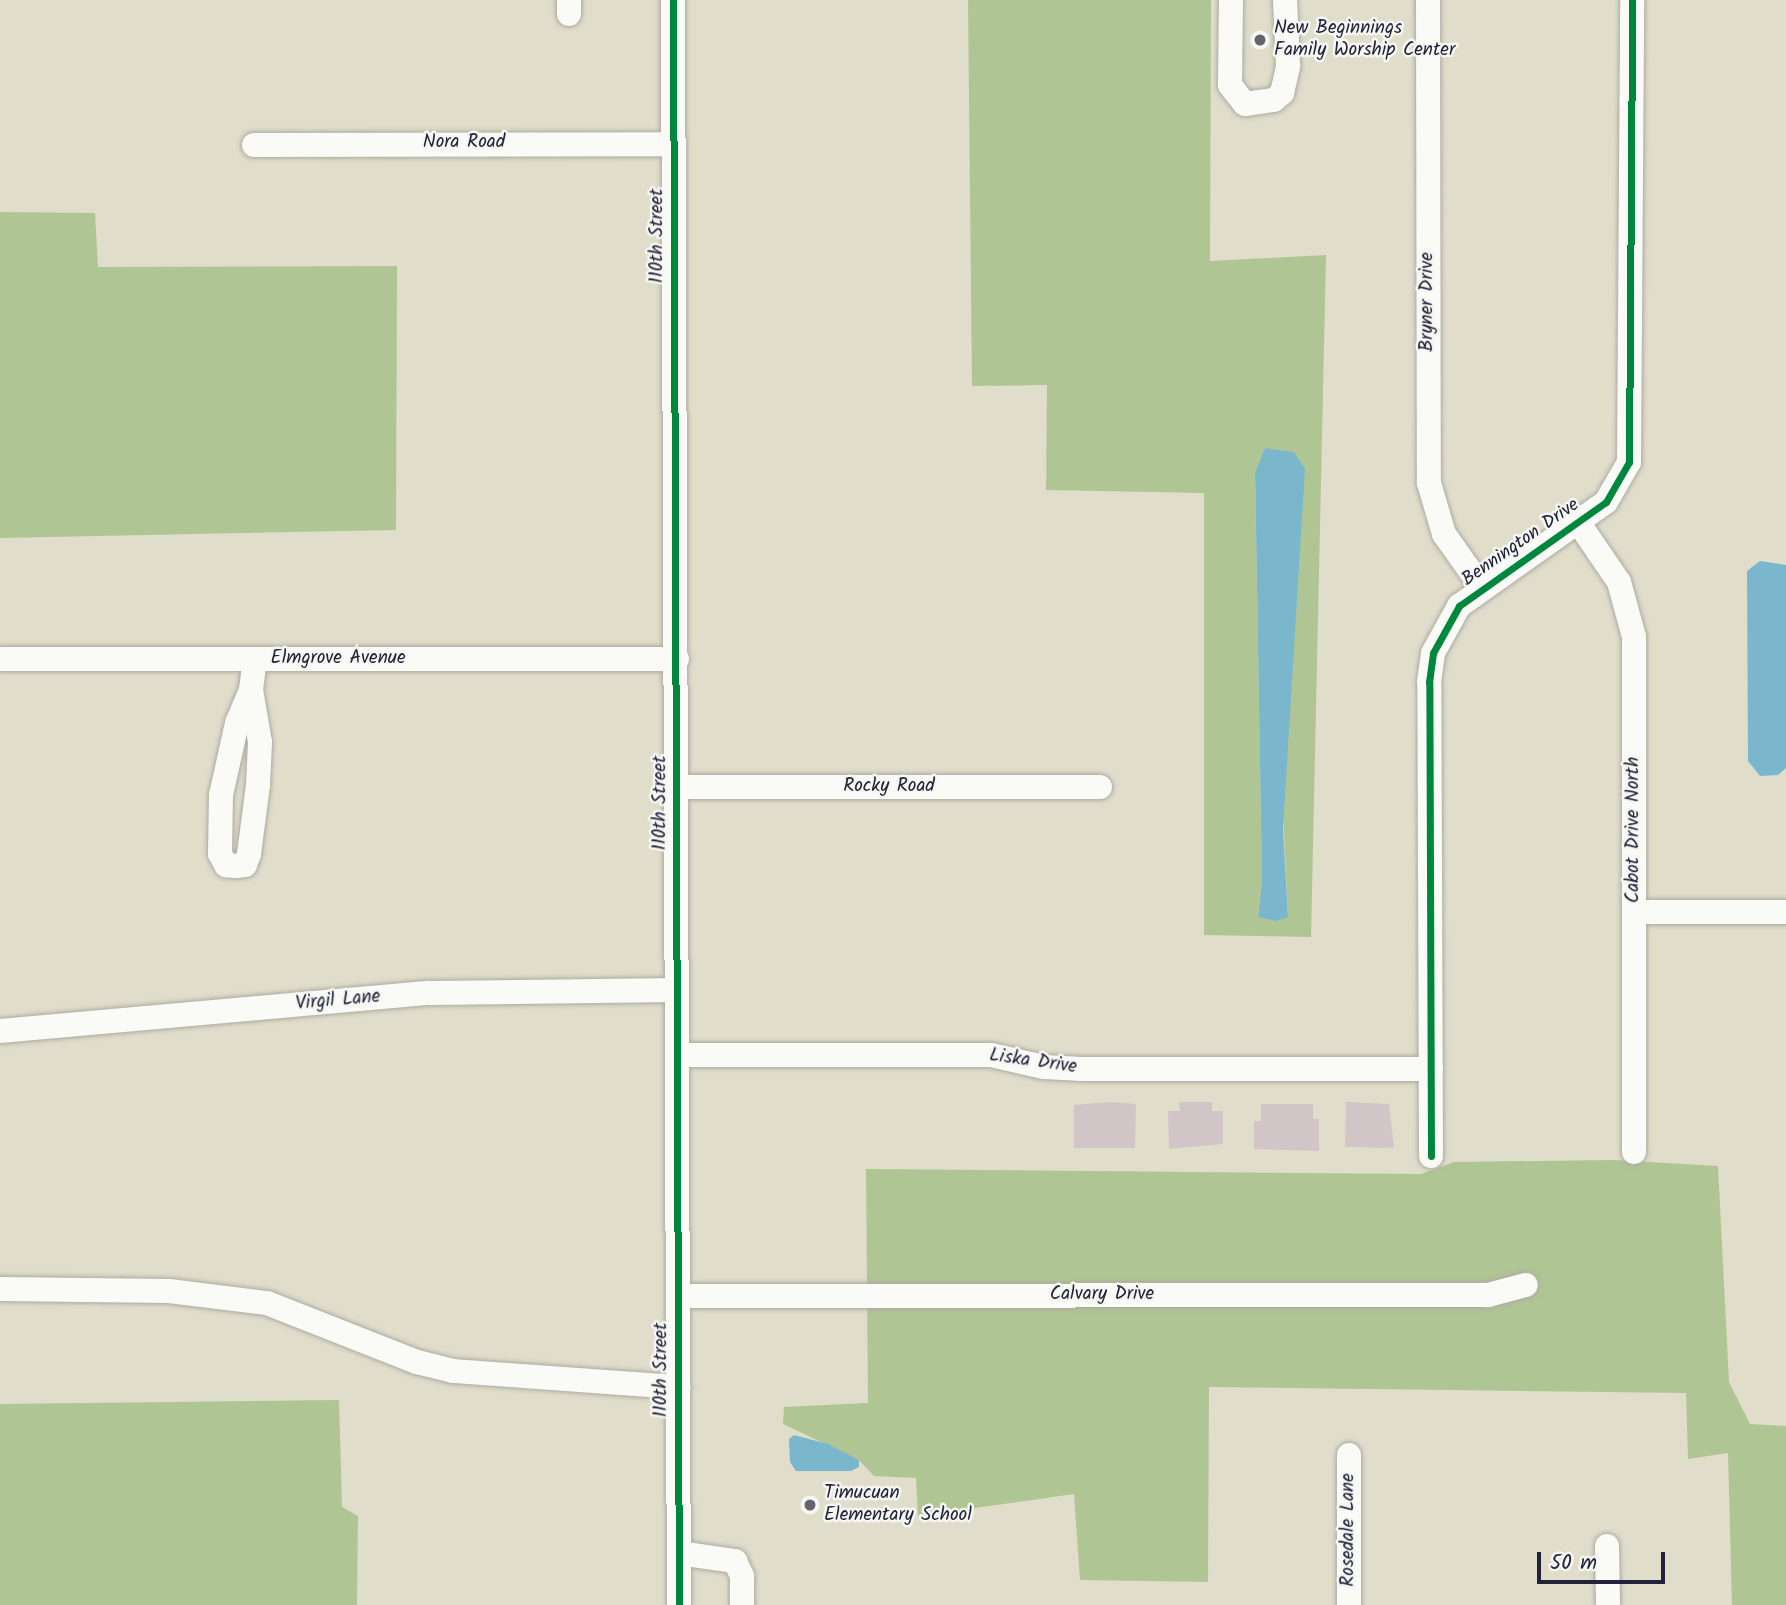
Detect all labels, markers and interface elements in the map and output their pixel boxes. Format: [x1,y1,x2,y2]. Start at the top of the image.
place label: New Beginnings Family Worship Center [1274,18,1455,62]
marker: New Beginnings Family Worship Center [1252,32,1268,48]
street label: Nora Road [423,132,505,154]
street label: 110th Street [647,189,669,283]
street label: Bryner Drive [1417,252,1439,352]
street label: Bennington Drive [1458,494,1584,592]
street label: Elmgrove Avenue [271,648,405,670]
street label: 110th Street [650,756,672,850]
street label: Cabot Drive North [1623,757,1645,903]
street label: Rocky Road [843,776,935,798]
street label: Virgil Lane [295,986,381,1016]
street label: Liska Drive [988,1045,1078,1079]
street label: Calvary Drive [1050,1284,1154,1306]
street label: 110th Street [651,1323,673,1417]
street label: Rosedale Lane [1338,1473,1360,1587]
place label: Timucuan Elementary School [824,1483,972,1527]
marker: Timucuan Elementary School [802,1497,818,1513]
scale bar [1541,1538,1669,1582]
text: 50 m [1550,1547,1597,1580]

